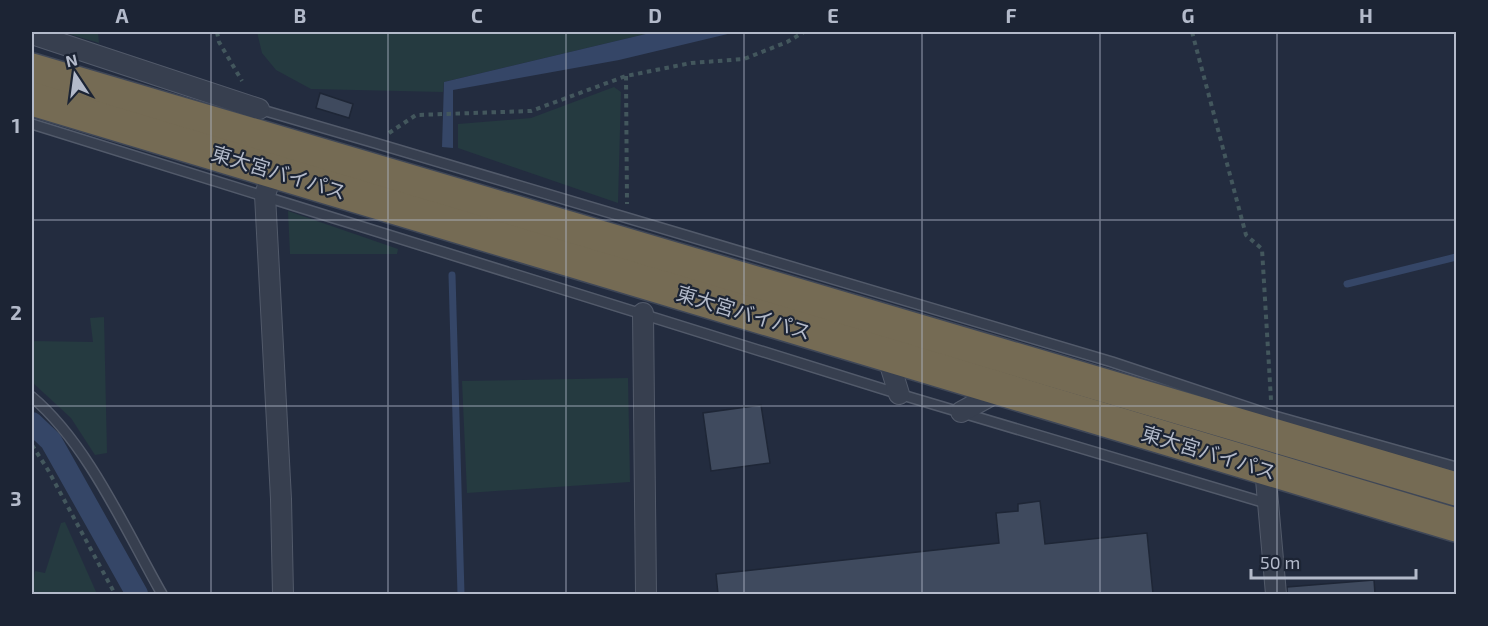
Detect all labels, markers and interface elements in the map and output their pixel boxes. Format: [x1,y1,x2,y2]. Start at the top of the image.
text: A [115,3,129,27]
text: B [294,3,306,27]
text: C [471,3,483,27]
text: D [648,3,662,27]
text: E [827,3,839,27]
text: F [1005,3,1017,27]
text: G [1182,3,1194,27]
text: H [1359,3,1373,27]
north arrow [45,45,105,105]
text: N [64,49,79,70]
text: 1 [12,113,20,137]
street label: 東大宮バイパス [209,140,349,204]
street label: 東大宮バイパス [674,280,814,344]
text: 2 [10,300,22,324]
street label: 東大宮バイパス [1139,420,1279,484]
text: 3 [10,486,22,510]
scale bar [1251,542,1416,580]
text: 50 m [1260,551,1300,573]

